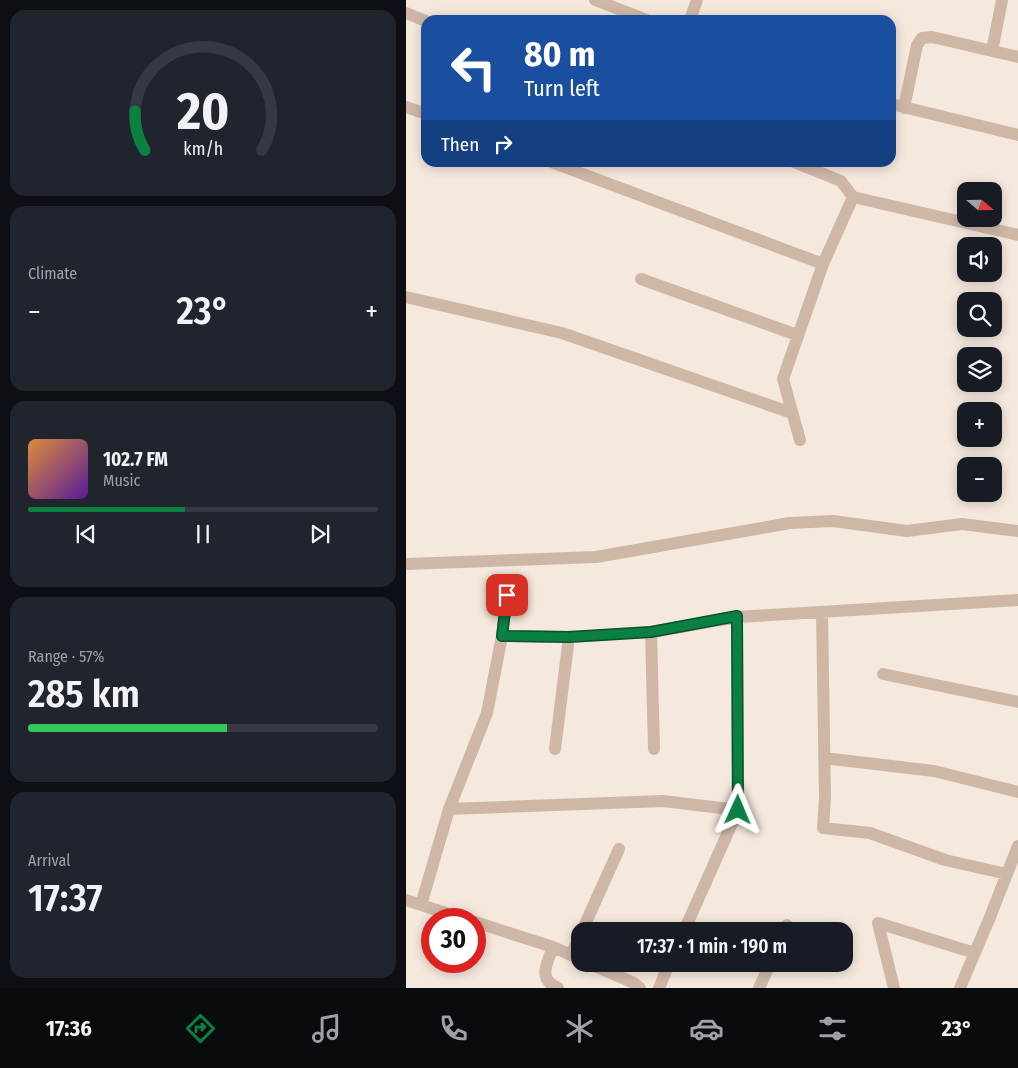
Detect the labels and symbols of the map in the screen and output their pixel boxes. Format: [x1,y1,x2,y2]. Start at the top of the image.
north arrow [957,182,1002,228]
pin [486,574,528,616]
position arrow [711,783,763,835]
speed limit sign: 30 [421,908,486,973]

